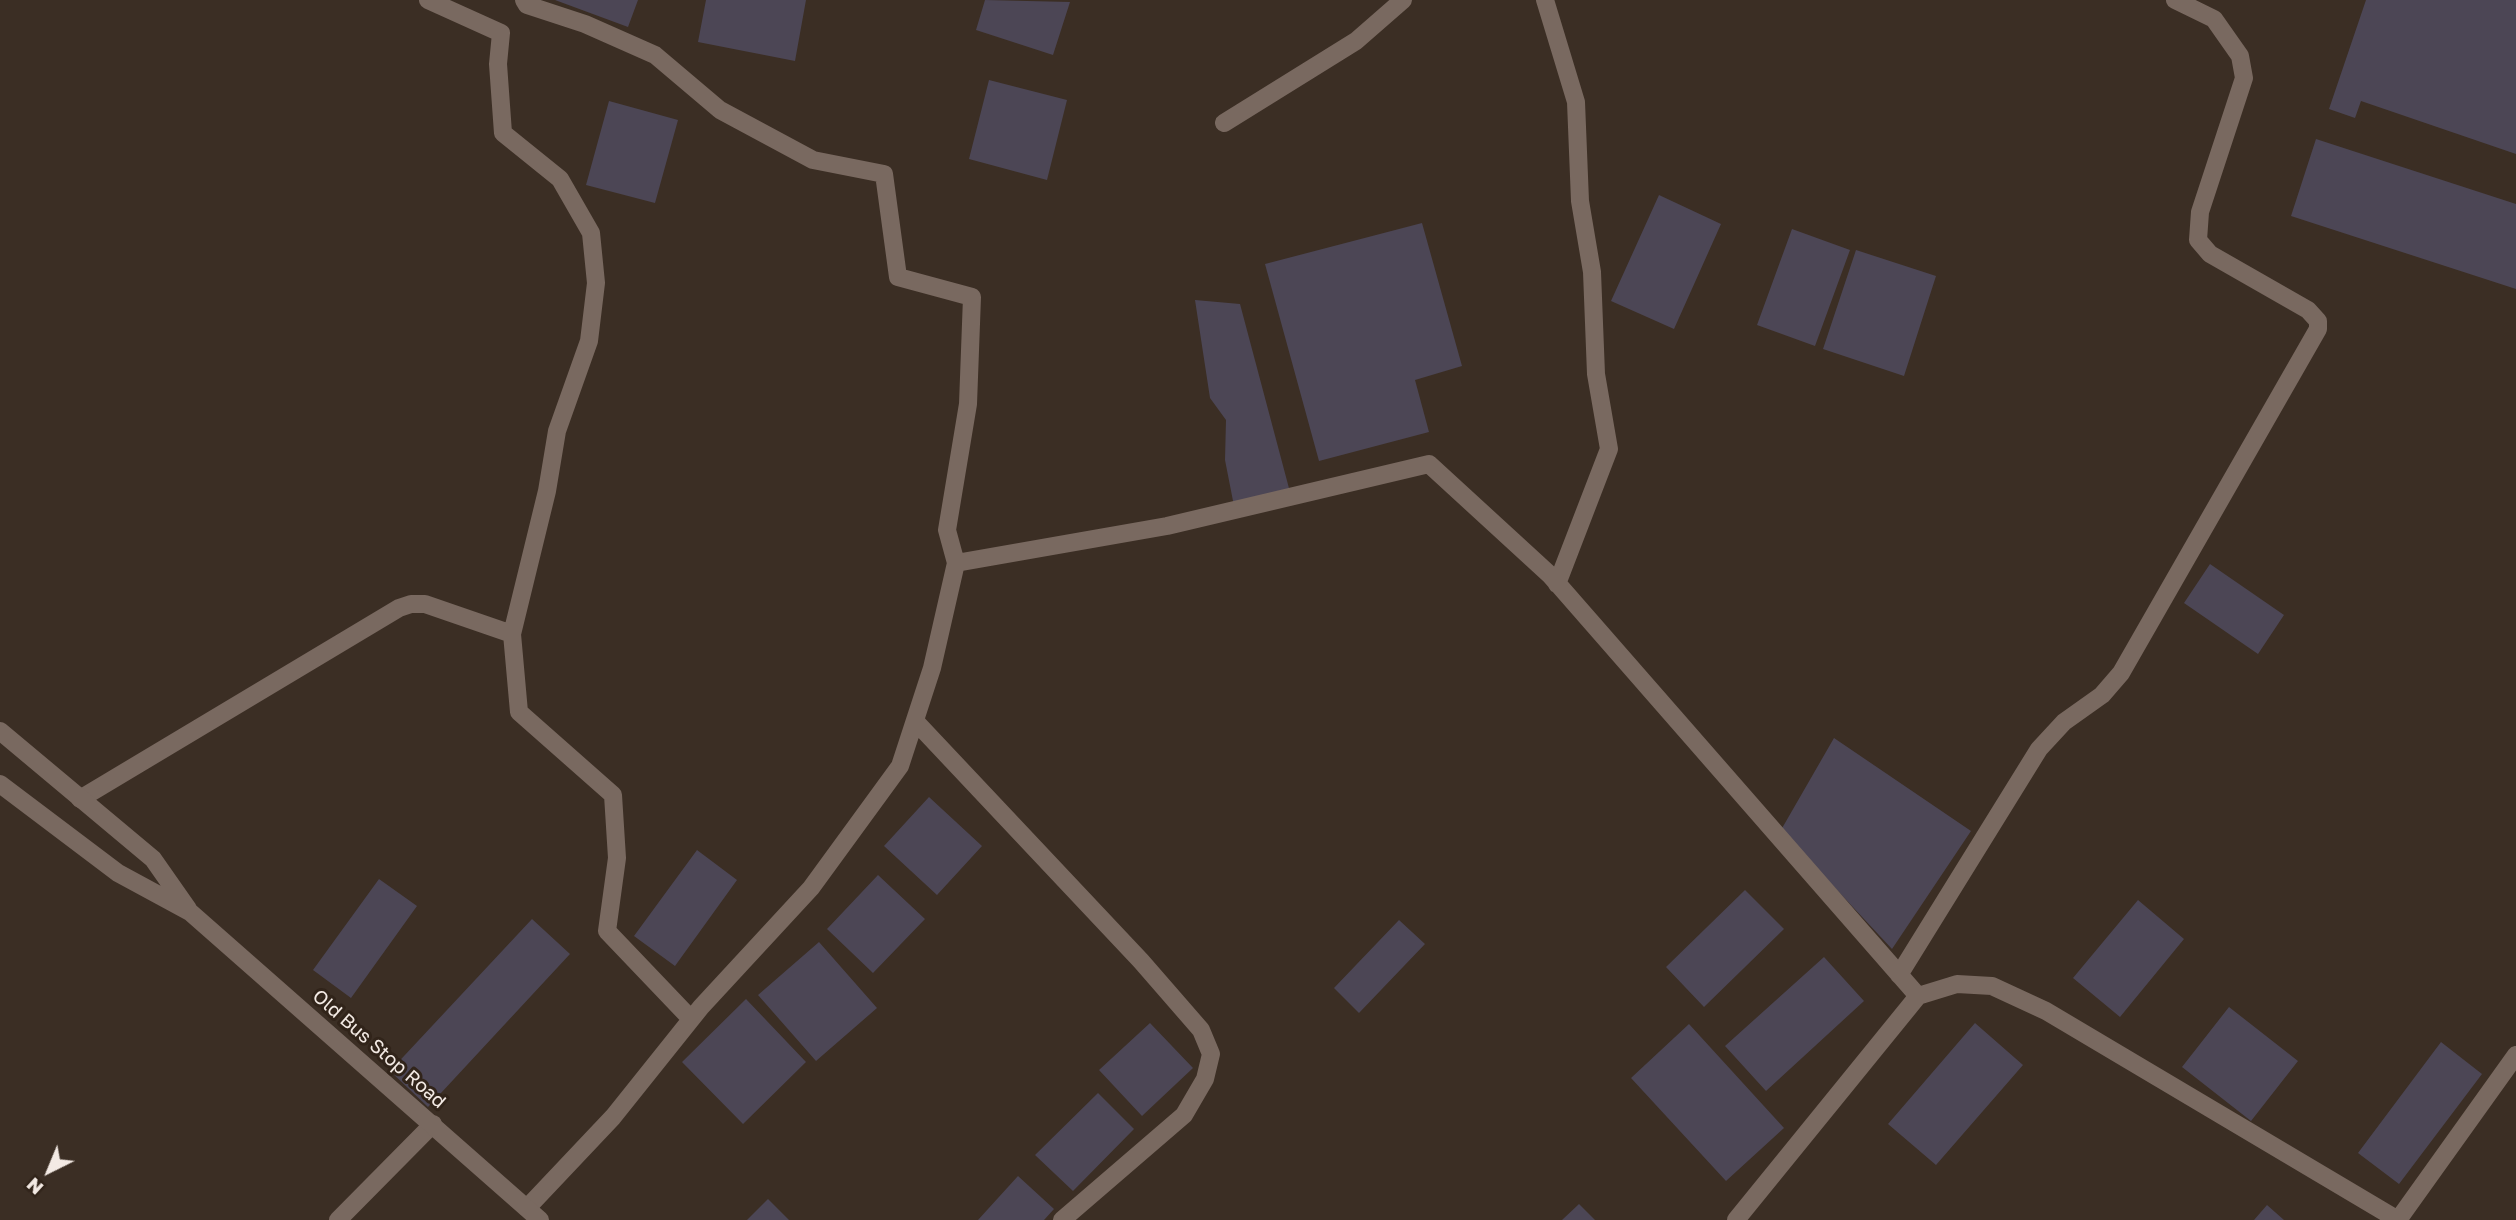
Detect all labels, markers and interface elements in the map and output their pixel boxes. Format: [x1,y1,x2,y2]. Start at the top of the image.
street label: Old Bus Stop Road [308,985,450,1113]
north arrow [14,1136,84,1206]
text: N [21,1173,47,1200]

